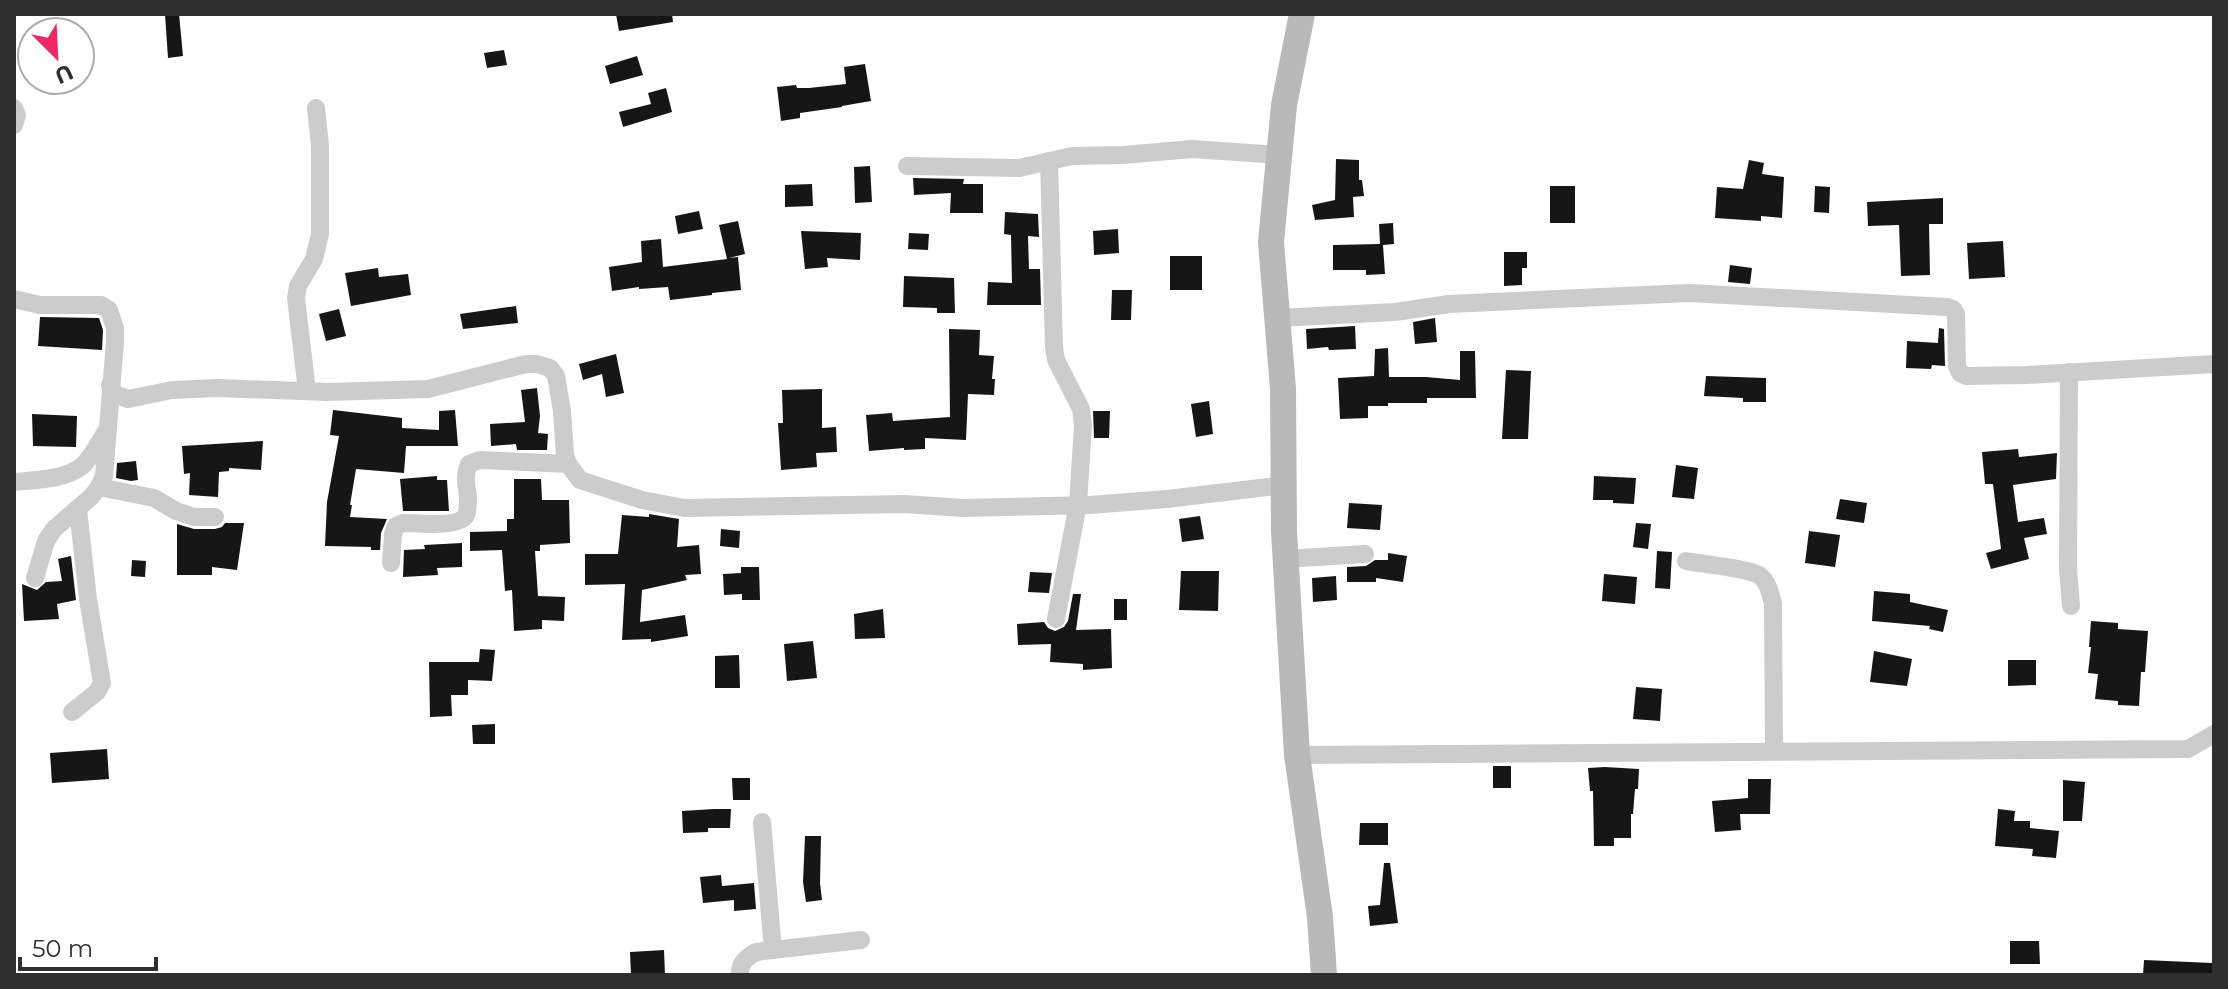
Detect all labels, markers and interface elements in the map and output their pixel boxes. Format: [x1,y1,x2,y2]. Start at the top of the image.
north arrow [16,16,96,96]
text: U [51,58,77,90]
scale bar [20,921,156,971]
text: 50 m [32,934,93,963]

